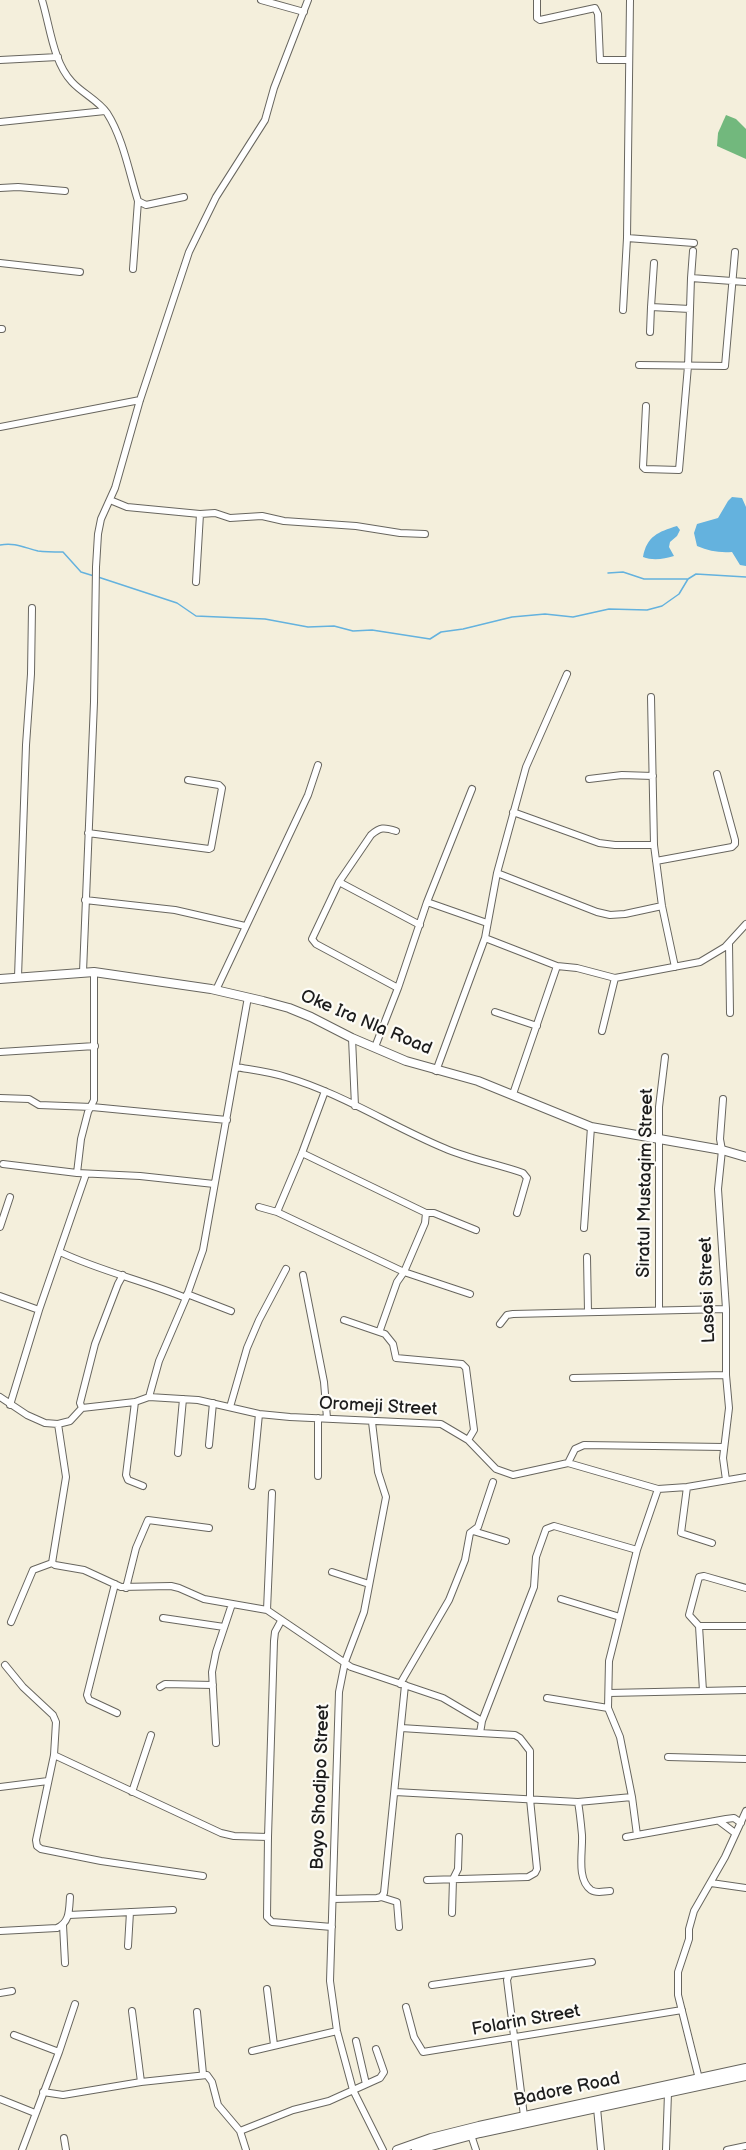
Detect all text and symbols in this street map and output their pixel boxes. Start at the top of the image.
street label: Oke Ira Nla Road [297,986,435,1060]
street label: Siratul Mustaqim Street [634,1088,658,1278]
street label: Lasasi Street [695,1236,721,1344]
street label: Oromeji Street [318,1393,438,1421]
street label: Bayo Shodipo Street [307,1704,335,1870]
street label: Folarin Street [470,2001,582,2041]
street label: Badore Road [512,2068,622,2112]

